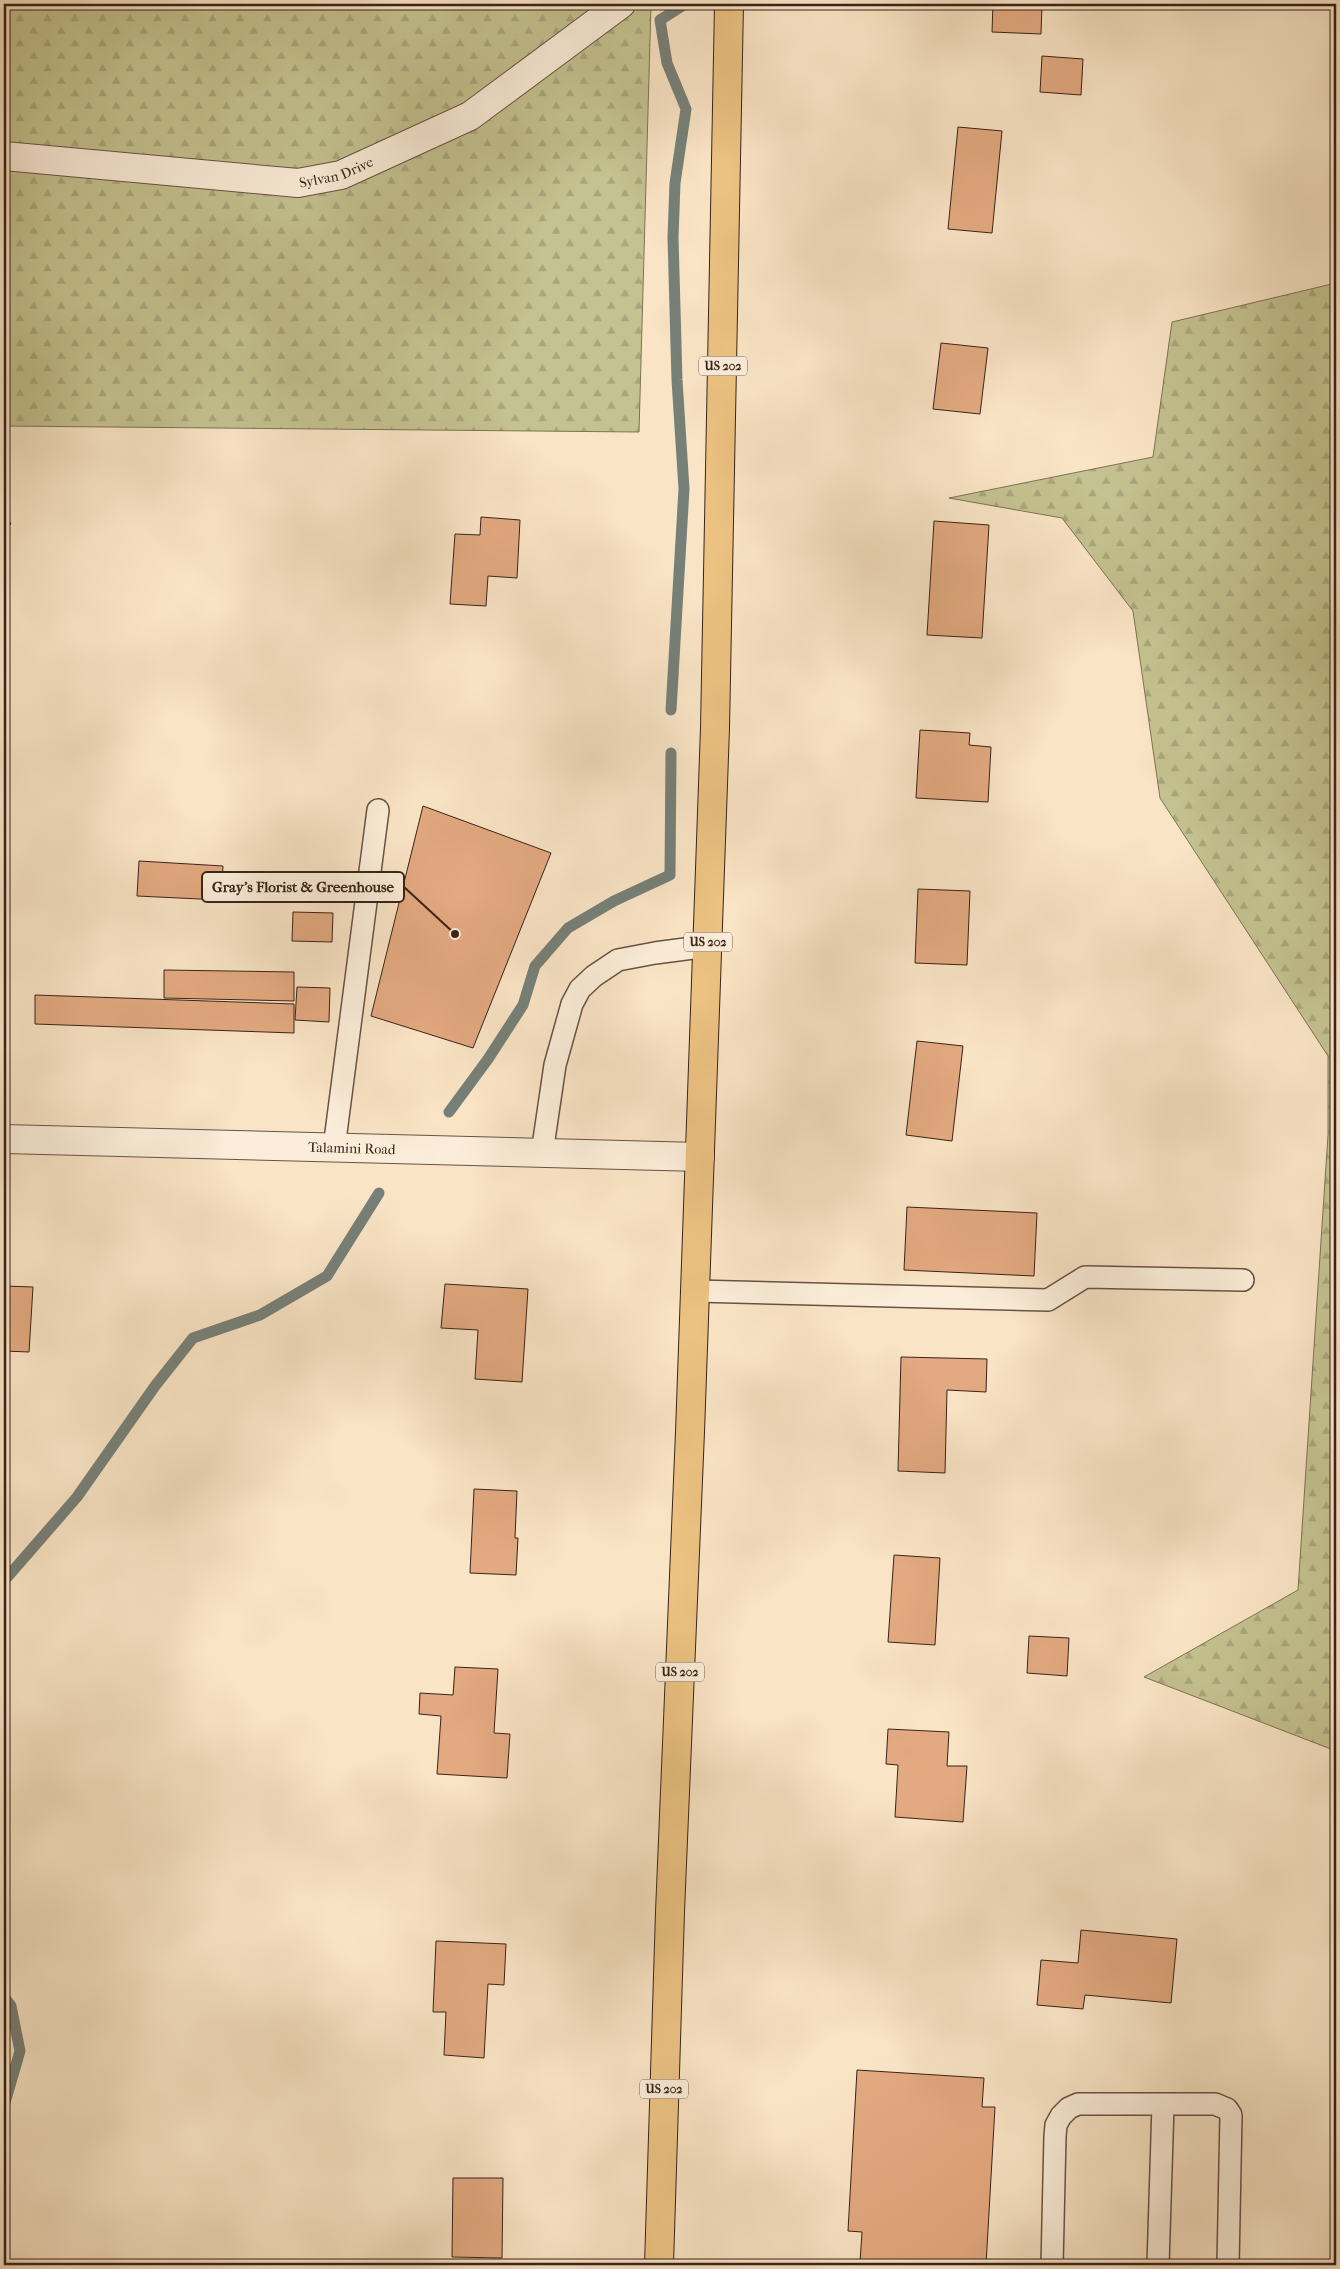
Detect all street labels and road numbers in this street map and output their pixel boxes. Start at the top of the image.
street label: Sylvan Drive [298,153,376,192]
road number: US 202 [699,356,747,376]
road number: US 202 [684,932,732,952]
street label: Talamini Road [308,1139,396,1158]
road number: US 202 [656,1662,704,1681]
road number: US 202 [640,2080,688,2098]

